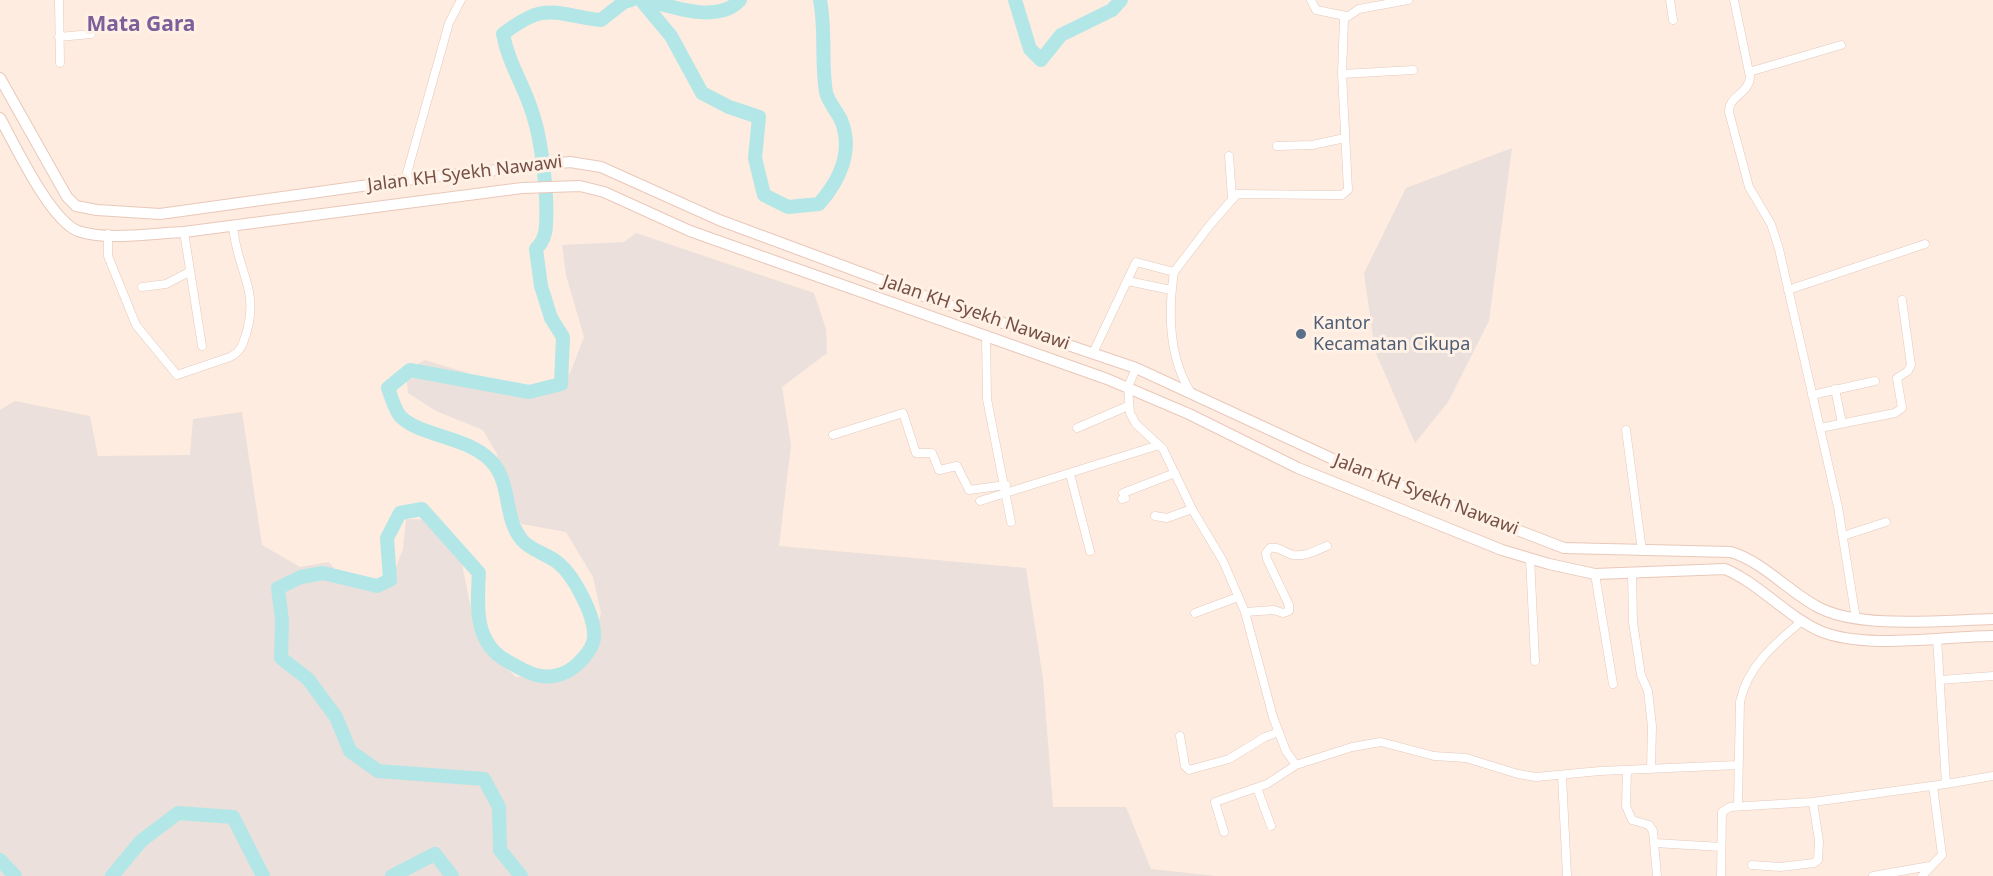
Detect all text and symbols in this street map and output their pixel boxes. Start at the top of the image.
district label: Mata Gara [87,12,195,38]
street label: Jalan KH Syekh Nawawi [366,151,564,197]
street label: Jalan KH Syekh Nawawi [880,271,1072,355]
place label: Kantor Kecamatan Cikupa [1313,313,1470,356]
marker: Kantor Kecamatan Cikupa [1294,327,1308,341]
street label: Jalan KH Syekh Nawawi [1331,450,1521,540]

